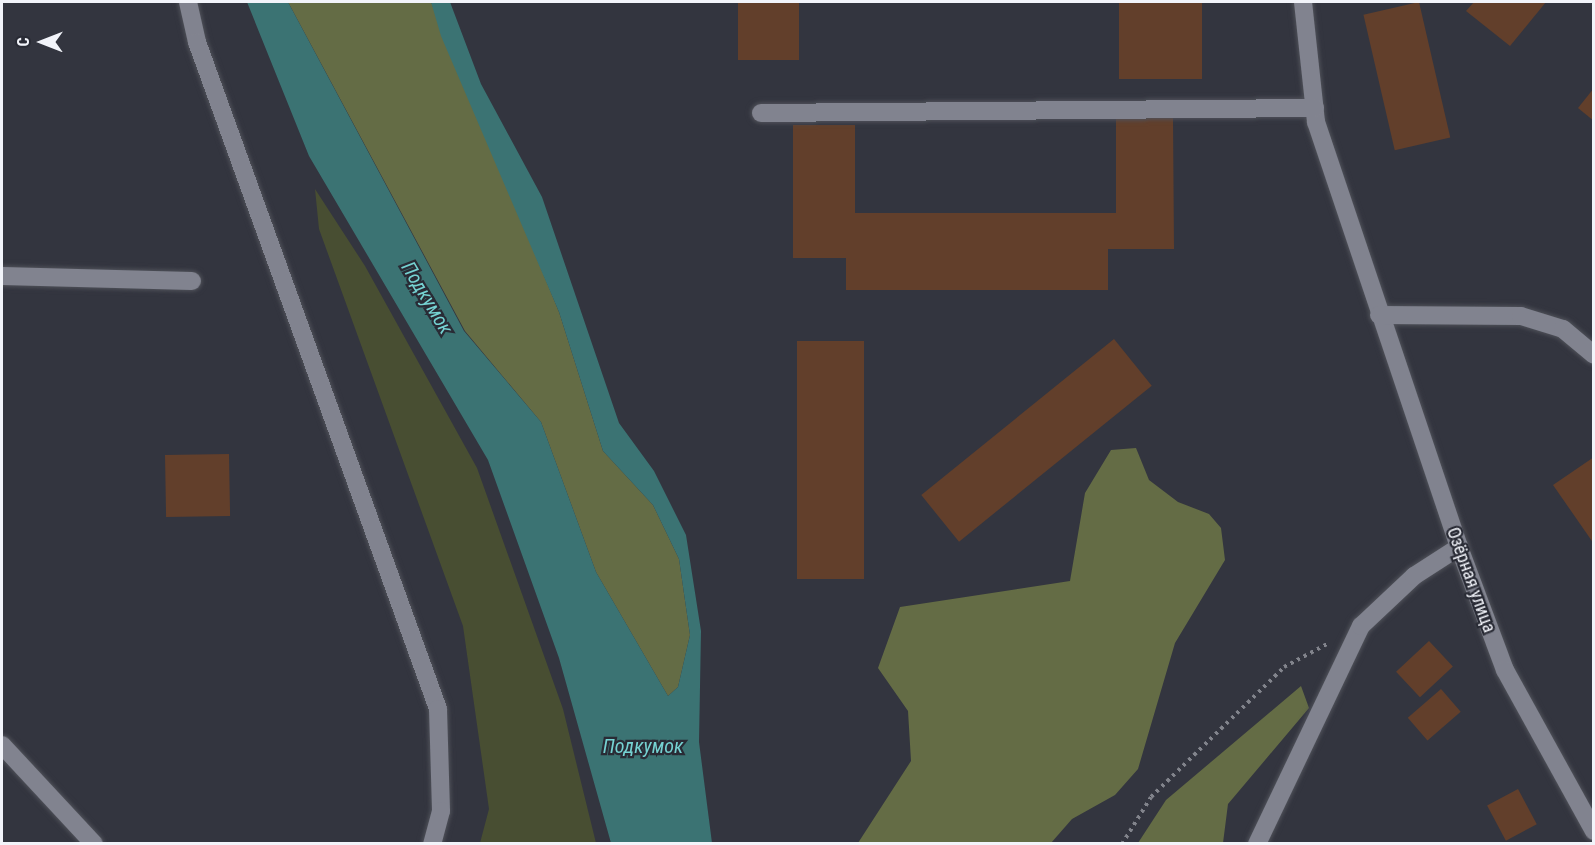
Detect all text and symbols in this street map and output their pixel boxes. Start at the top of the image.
north arrow [12,12,72,72]
text: С [14,37,33,47]
water label: Подкумок [396,257,458,339]
street label: Озёрная улица [1442,524,1500,636]
water label: Подкумок [603,734,683,758]

